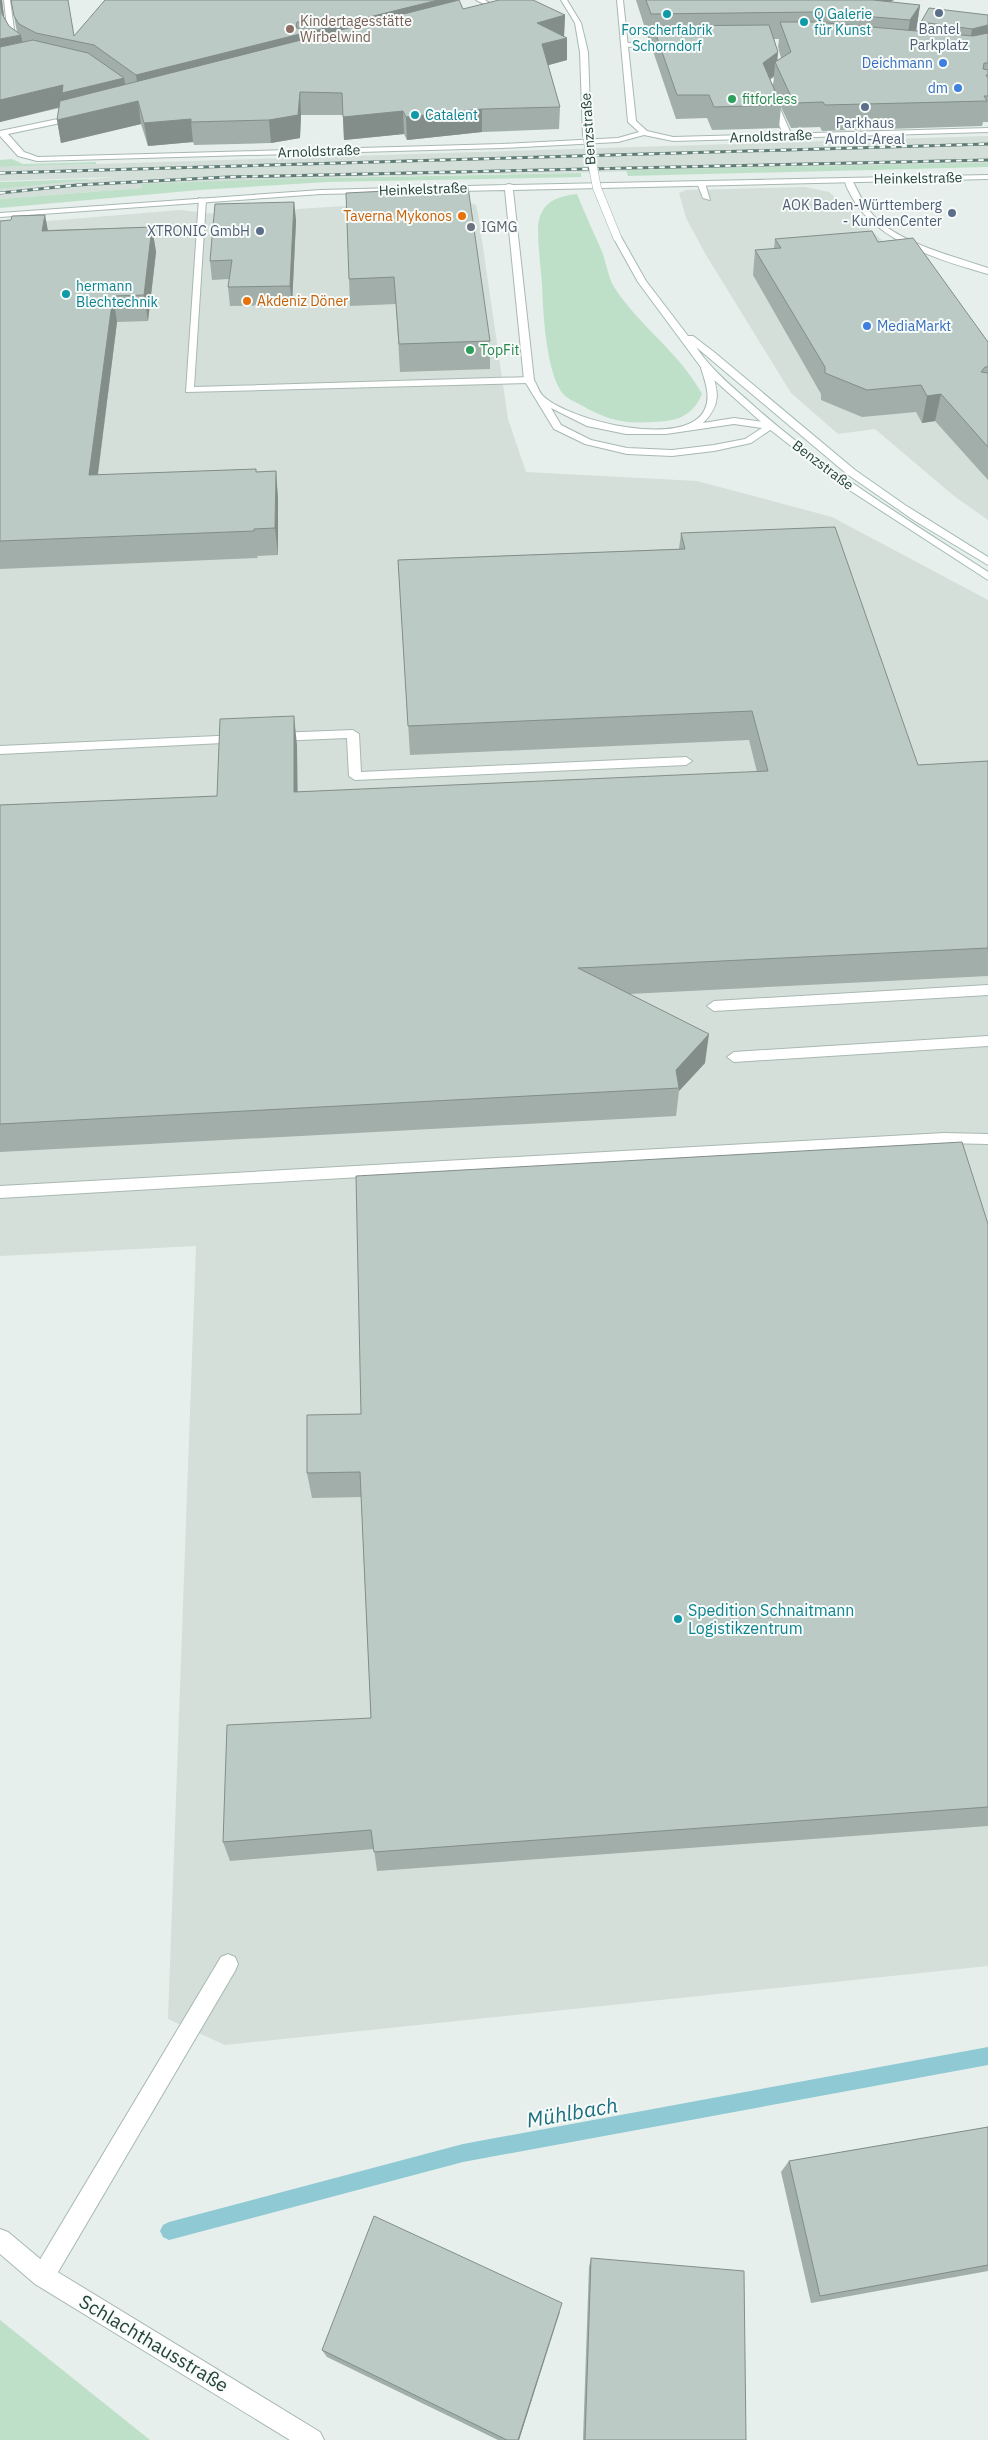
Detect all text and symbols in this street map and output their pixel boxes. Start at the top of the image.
place label: Q Galerie für Kunst [814,5,873,39]
marker: Bantel Parkplatz [933,7,945,19]
marker: Forscherfabrik Schorndorf [661,8,673,20]
place label: Kindertagesstätte Wirbelwind [300,12,412,46]
marker: Q Galerie für Kunst [798,16,810,28]
place label: Bantel Parkplatz [909,20,969,54]
place label: Forscherfabrik Schorndorf [621,21,713,55]
marker: Kindertagesstätte Wirbelwind [284,23,296,35]
place label: Deichmann [862,54,933,72]
marker: Deichmann [937,57,949,69]
place label: dm [928,79,948,97]
marker: dm [952,82,964,94]
place label: fitforless [742,90,797,108]
street label: Benzstraße [576,92,599,166]
marker: fitforless [726,93,738,105]
marker: Parkhaus Arnold-Areal [859,101,871,113]
place label: Catalent [425,106,478,124]
marker: Catalent [409,109,421,121]
place label: Parkhaus Arnold-Areal [825,114,905,148]
street label: Arnoldstraße [729,126,813,146]
street label: Arnoldstraße [277,141,361,161]
street label: Heinkelstraße [874,168,963,188]
street label: Heinkelstraße [378,178,468,200]
place label: AOK Baden-Württemberg - KundenCenter [782,196,943,230]
place label: Taverna Mykonos [343,207,452,225]
marker: AOK Baden-Württemberg - KundenCenter [946,207,958,219]
marker: Taverna Mykonos [456,210,468,222]
place label: IGMG [481,218,517,236]
marker: IGMG [465,221,477,233]
place label: XTRONIC GmbH [147,222,250,240]
marker: XTRONIC GmbH [254,225,266,237]
place label: hermann Blechtechnik [76,277,159,311]
marker: hermann Blechtechnik [60,288,72,300]
place label: Akdeniz Döner [257,292,348,310]
marker: Akdeniz Döner [241,295,253,307]
place label: MediaMarkt [877,317,951,335]
marker: MediaMarkt [861,320,873,332]
place label: TopFit [480,341,519,359]
marker: TopFit [464,344,476,356]
street label: Benzstraße [789,436,857,494]
place label: Spedition Schnaitmann Logistikzentrum [688,1600,854,1638]
marker: Spedition Schnaitmann Logistikzentrum [672,1613,684,1625]
water label: Mühlbach [524,2090,620,2134]
street label: Schlachthausstraße [75,2289,233,2397]

